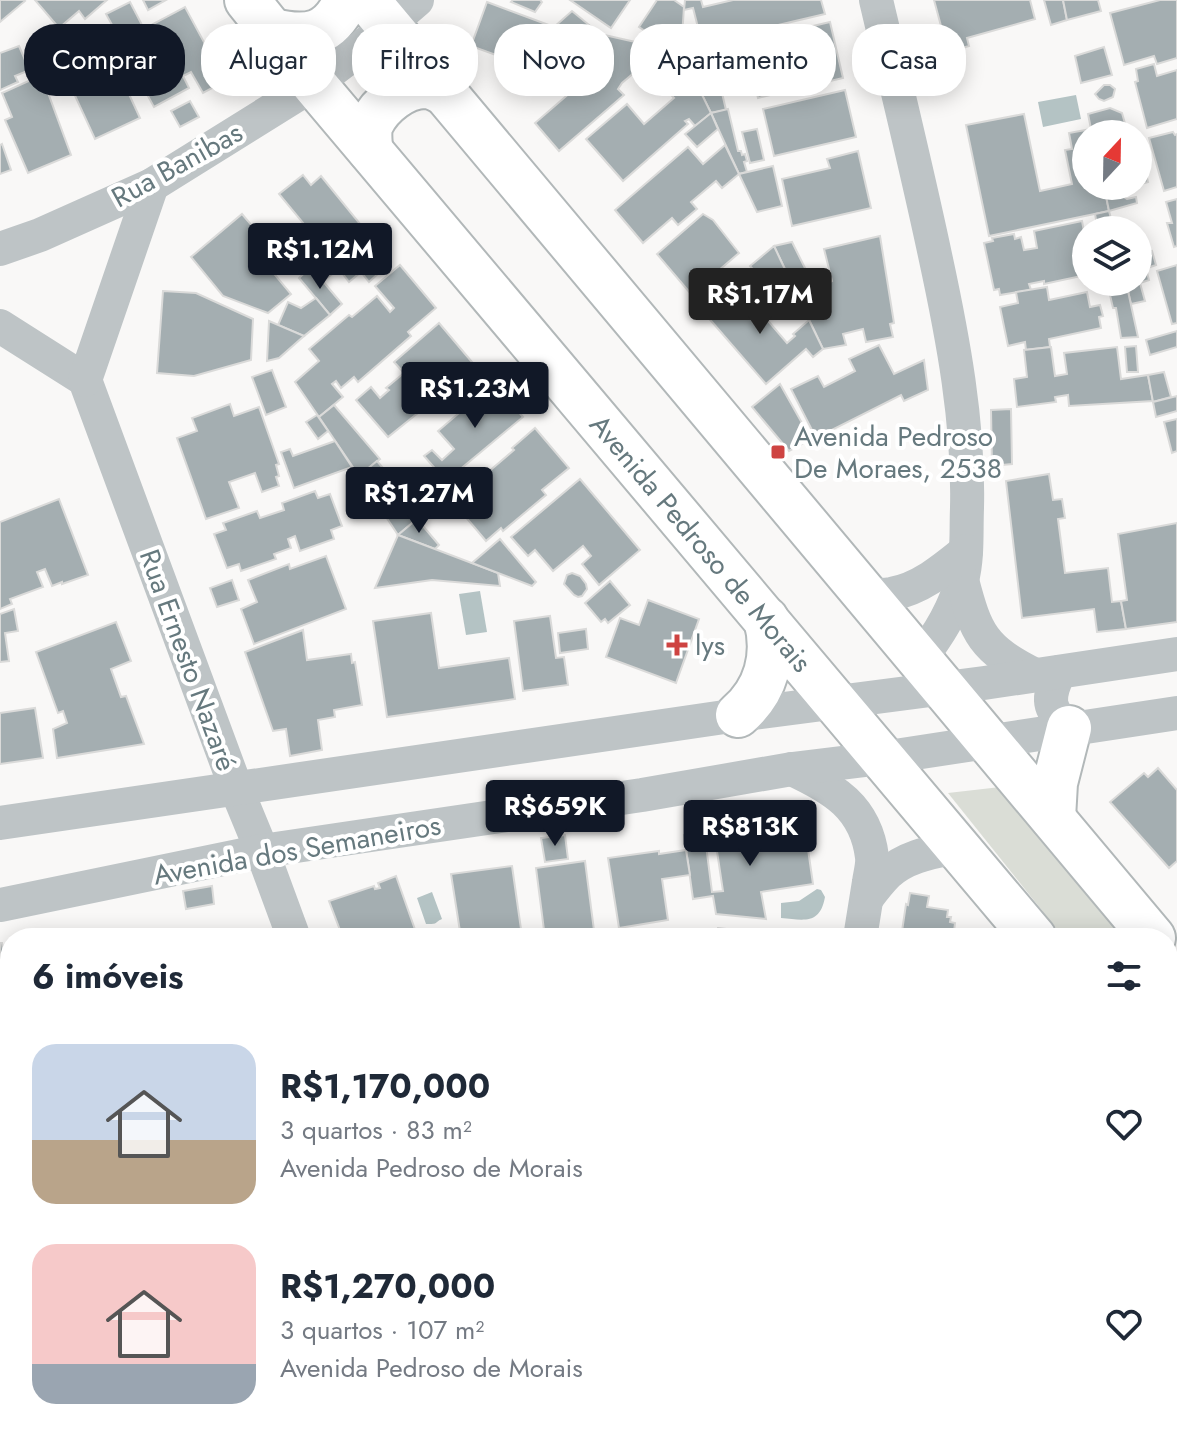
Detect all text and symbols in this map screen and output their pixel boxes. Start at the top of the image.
chip: Comprar [24,24,185,96]
chip: Alugar [201,24,336,96]
chip: Filtros [352,24,478,96]
chip: Novo [494,24,614,96]
chip: Apartamento [630,24,836,96]
chip: Casa [852,24,966,96]
street label: Rua Banibas [104,112,250,218]
north arrow [1072,120,1152,200]
map controls [1072,120,1152,296]
button: layers [1072,216,1152,296]
pin: R$1.12M [246,223,394,291]
text: R$1.12M [266,230,374,268]
pin: R$1.17M [686,268,834,336]
text: R$1.17M [707,275,813,313]
pin: R$1.23M [401,362,549,430]
text: R$1.23M [420,369,530,407]
street label: Avenida Pedroso de Morais [580,405,822,681]
place label: Avenida Pedroso De Moraes, 2538 [794,416,1002,489]
marker: Avenida Pedroso De Moraes, 2538 [769,443,787,461]
pin: R$1.27M [345,467,493,535]
text: R$1.27M [364,474,474,512]
street label: Rua Ernesto Nazaré [129,543,247,777]
place label: lys [695,625,725,666]
marker: lys [666,634,688,656]
pin: R$659K [490,780,620,848]
text: R$659K [504,787,606,825]
pin: R$813K [685,800,815,868]
street label: Avenida dos Semaneiros [150,805,444,895]
text: R$813K [702,807,798,845]
text: 6 imóveis [32,952,184,1001]
icon: filters [1102,954,1146,998]
text: R$1,170,000 [280,1062,490,1111]
icon: home [96,1076,192,1172]
icon: heart [1102,1102,1146,1146]
text: 3 quartos · 83 m² [280,1111,472,1149]
text: Avenida Pedroso de Morais [280,1149,583,1187]
text: R$1,270,000 [280,1262,495,1311]
icon: home [96,1276,192,1372]
icon: heart [1102,1302,1146,1346]
text: 3 quartos · 107 m² [280,1311,484,1349]
text: Avenida Pedroso de Morais [280,1349,583,1387]

